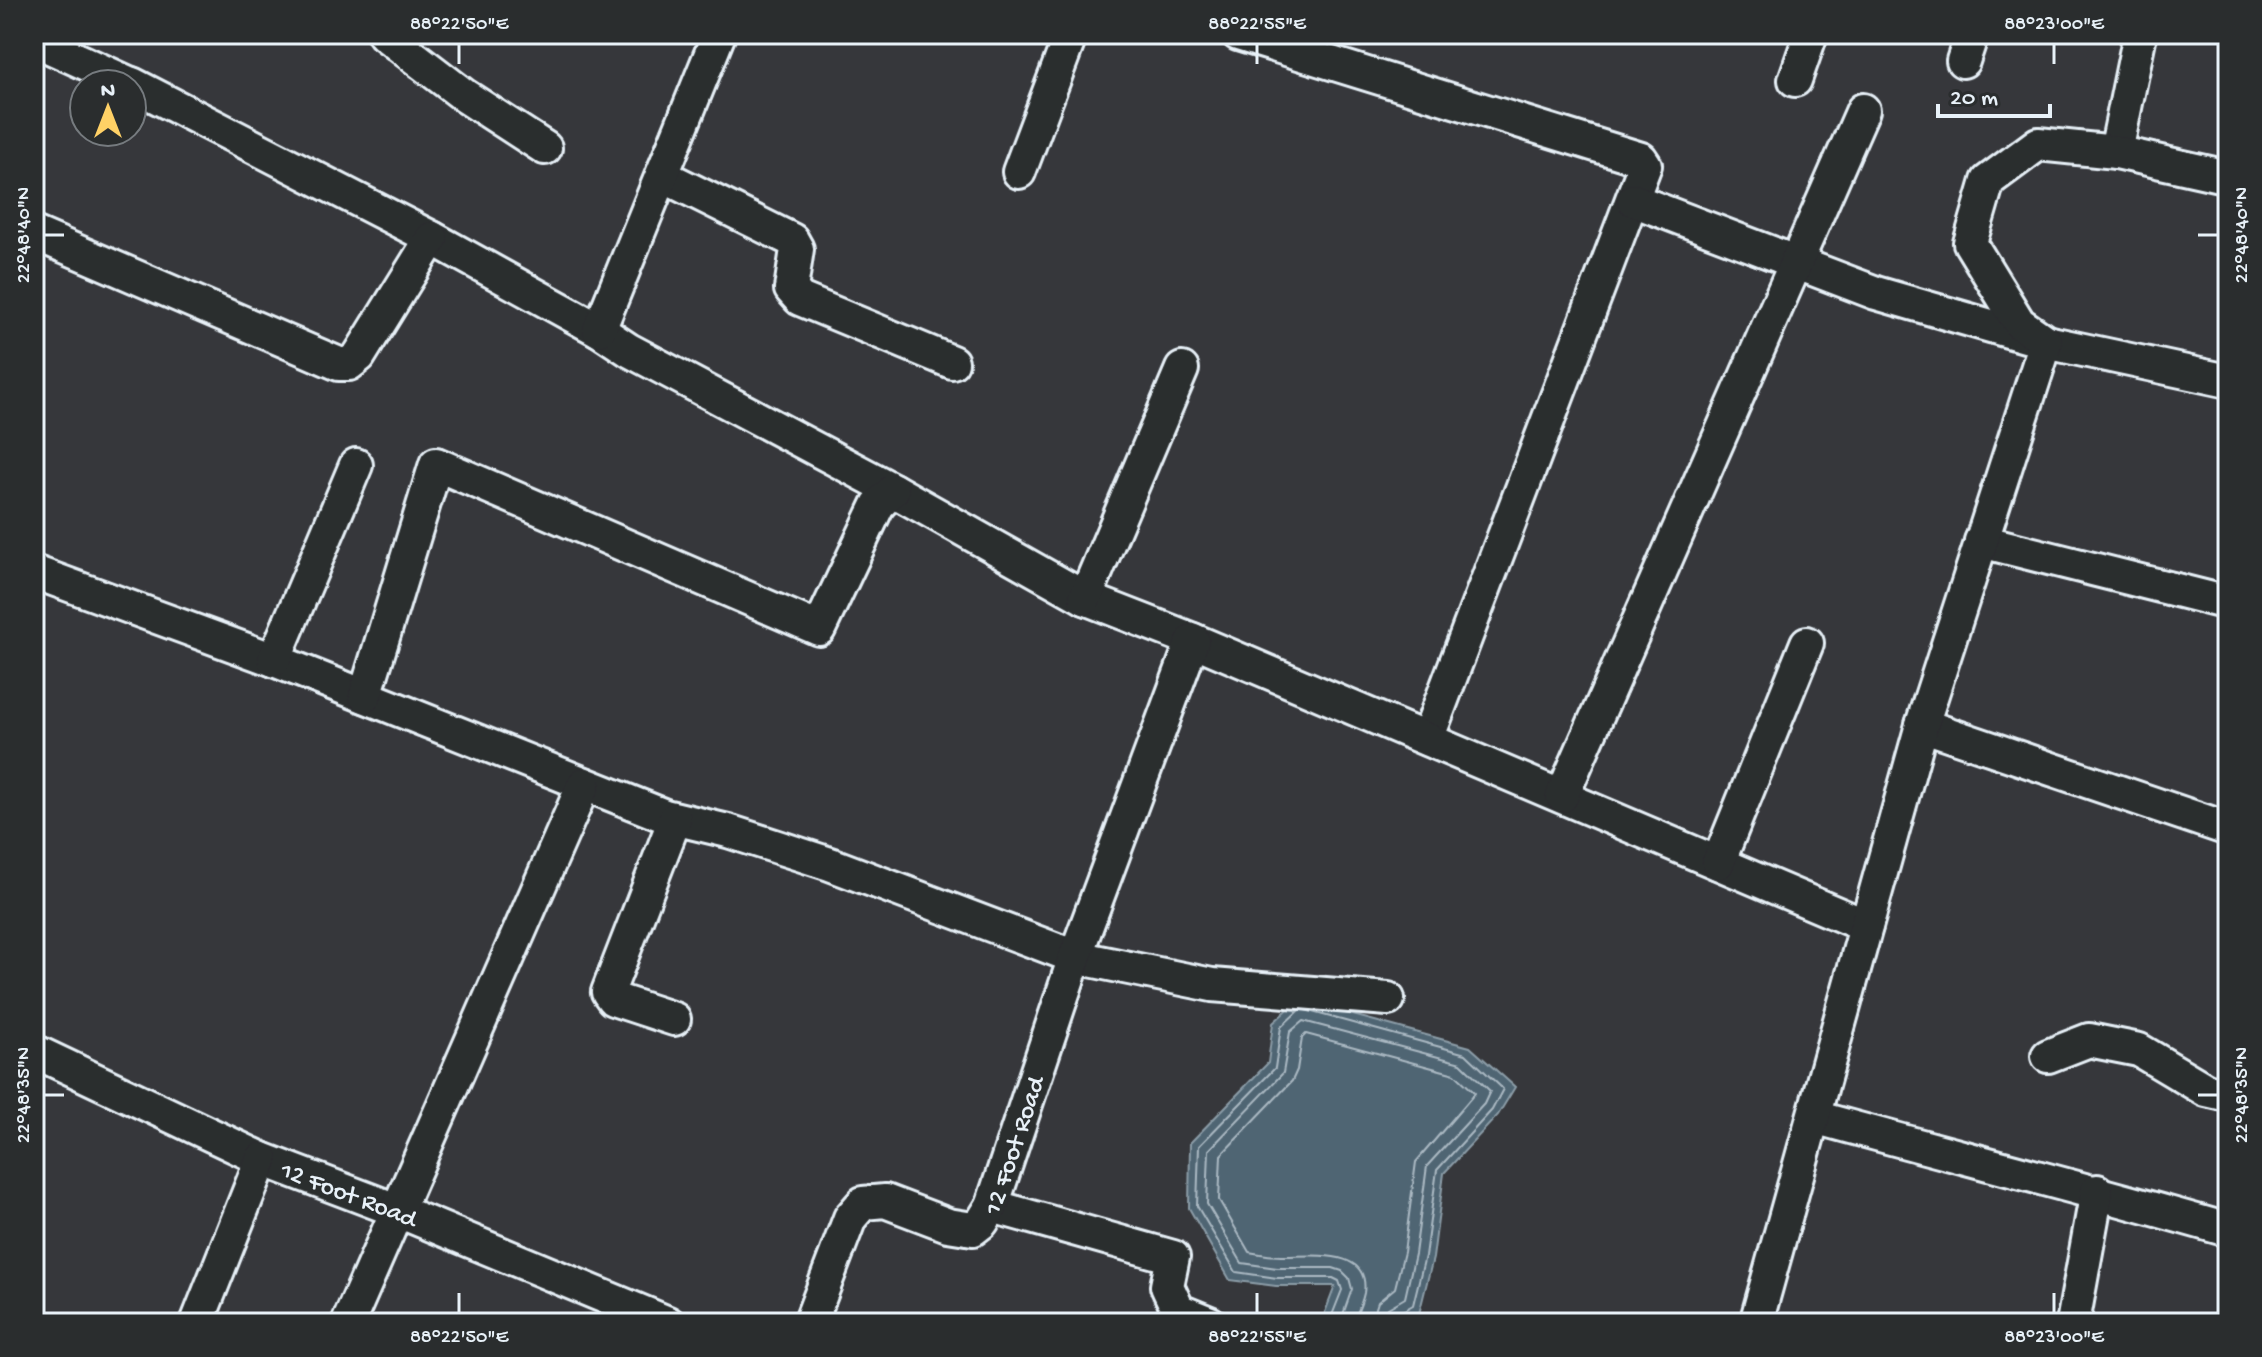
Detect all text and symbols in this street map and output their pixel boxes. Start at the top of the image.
text: 88°22'50"E [410,14,510,37]
text: 88°22'55"E [1208,14,1307,37]
text: 88°23'00"E [2004,14,2105,37]
north arrow [68,68,148,148]
scale bar [1938,68,2050,118]
text: N [101,79,115,105]
text: 20 m [1950,85,1998,114]
text: 22°48'40"N [14,187,37,283]
text: 22°48'40"N [2232,187,2255,283]
text: 22°48'35"N [14,1047,37,1143]
text: 22°48'35"N [2232,1047,2255,1143]
street label: 12 Foot Road [978,1071,1055,1223]
street label: 12 Foot Road [275,1156,422,1238]
text: 88°22'50"E [410,1327,510,1350]
text: 88°22'55"E [1208,1327,1307,1350]
text: 88°23'00"E [2004,1327,2105,1350]

